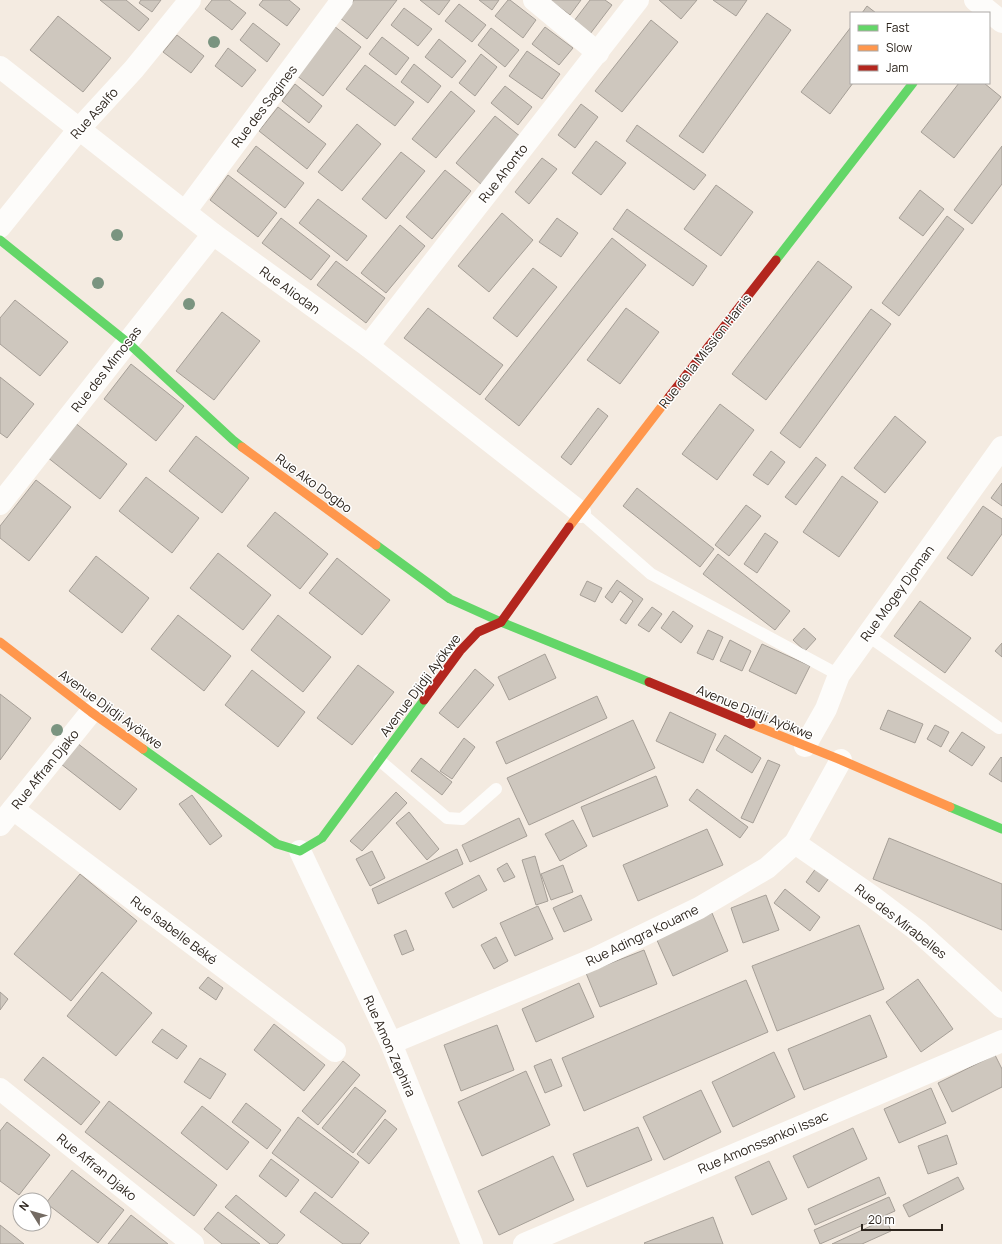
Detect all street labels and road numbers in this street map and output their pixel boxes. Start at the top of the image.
street label: Rue des Sagines [227,61,301,151]
street label: Rue Asalfo [66,83,122,143]
street label: Rue Ahonto [474,140,532,206]
street label: Rue Aliodan [256,262,324,318]
street label: Rue de la Mission Harris [655,290,756,412]
street label: Rue des Mimosas [67,322,145,416]
street label: Rue Ako Dogbo [272,449,356,517]
street label: Rue Mogey Djoman [856,541,938,645]
street label: Avenue Djidji Ayökwe [375,630,465,740]
street label: Avenue Djidji Ayökwe [55,665,167,753]
street label: Avenue Djidji Ayökwe [694,680,816,744]
street label: Rue Affran Djako [7,725,83,813]
street label: Rue des Mirabelles [851,879,951,963]
street label: Rue Isabelle Béké [127,891,221,969]
street label: Rue Adingra Kouame [583,900,702,970]
street label: Rue Amon Zephira [360,993,420,1099]
street label: Rue Amonssankoi Issac [695,1106,831,1178]
street label: Rue Affran Djako [53,1129,141,1205]

